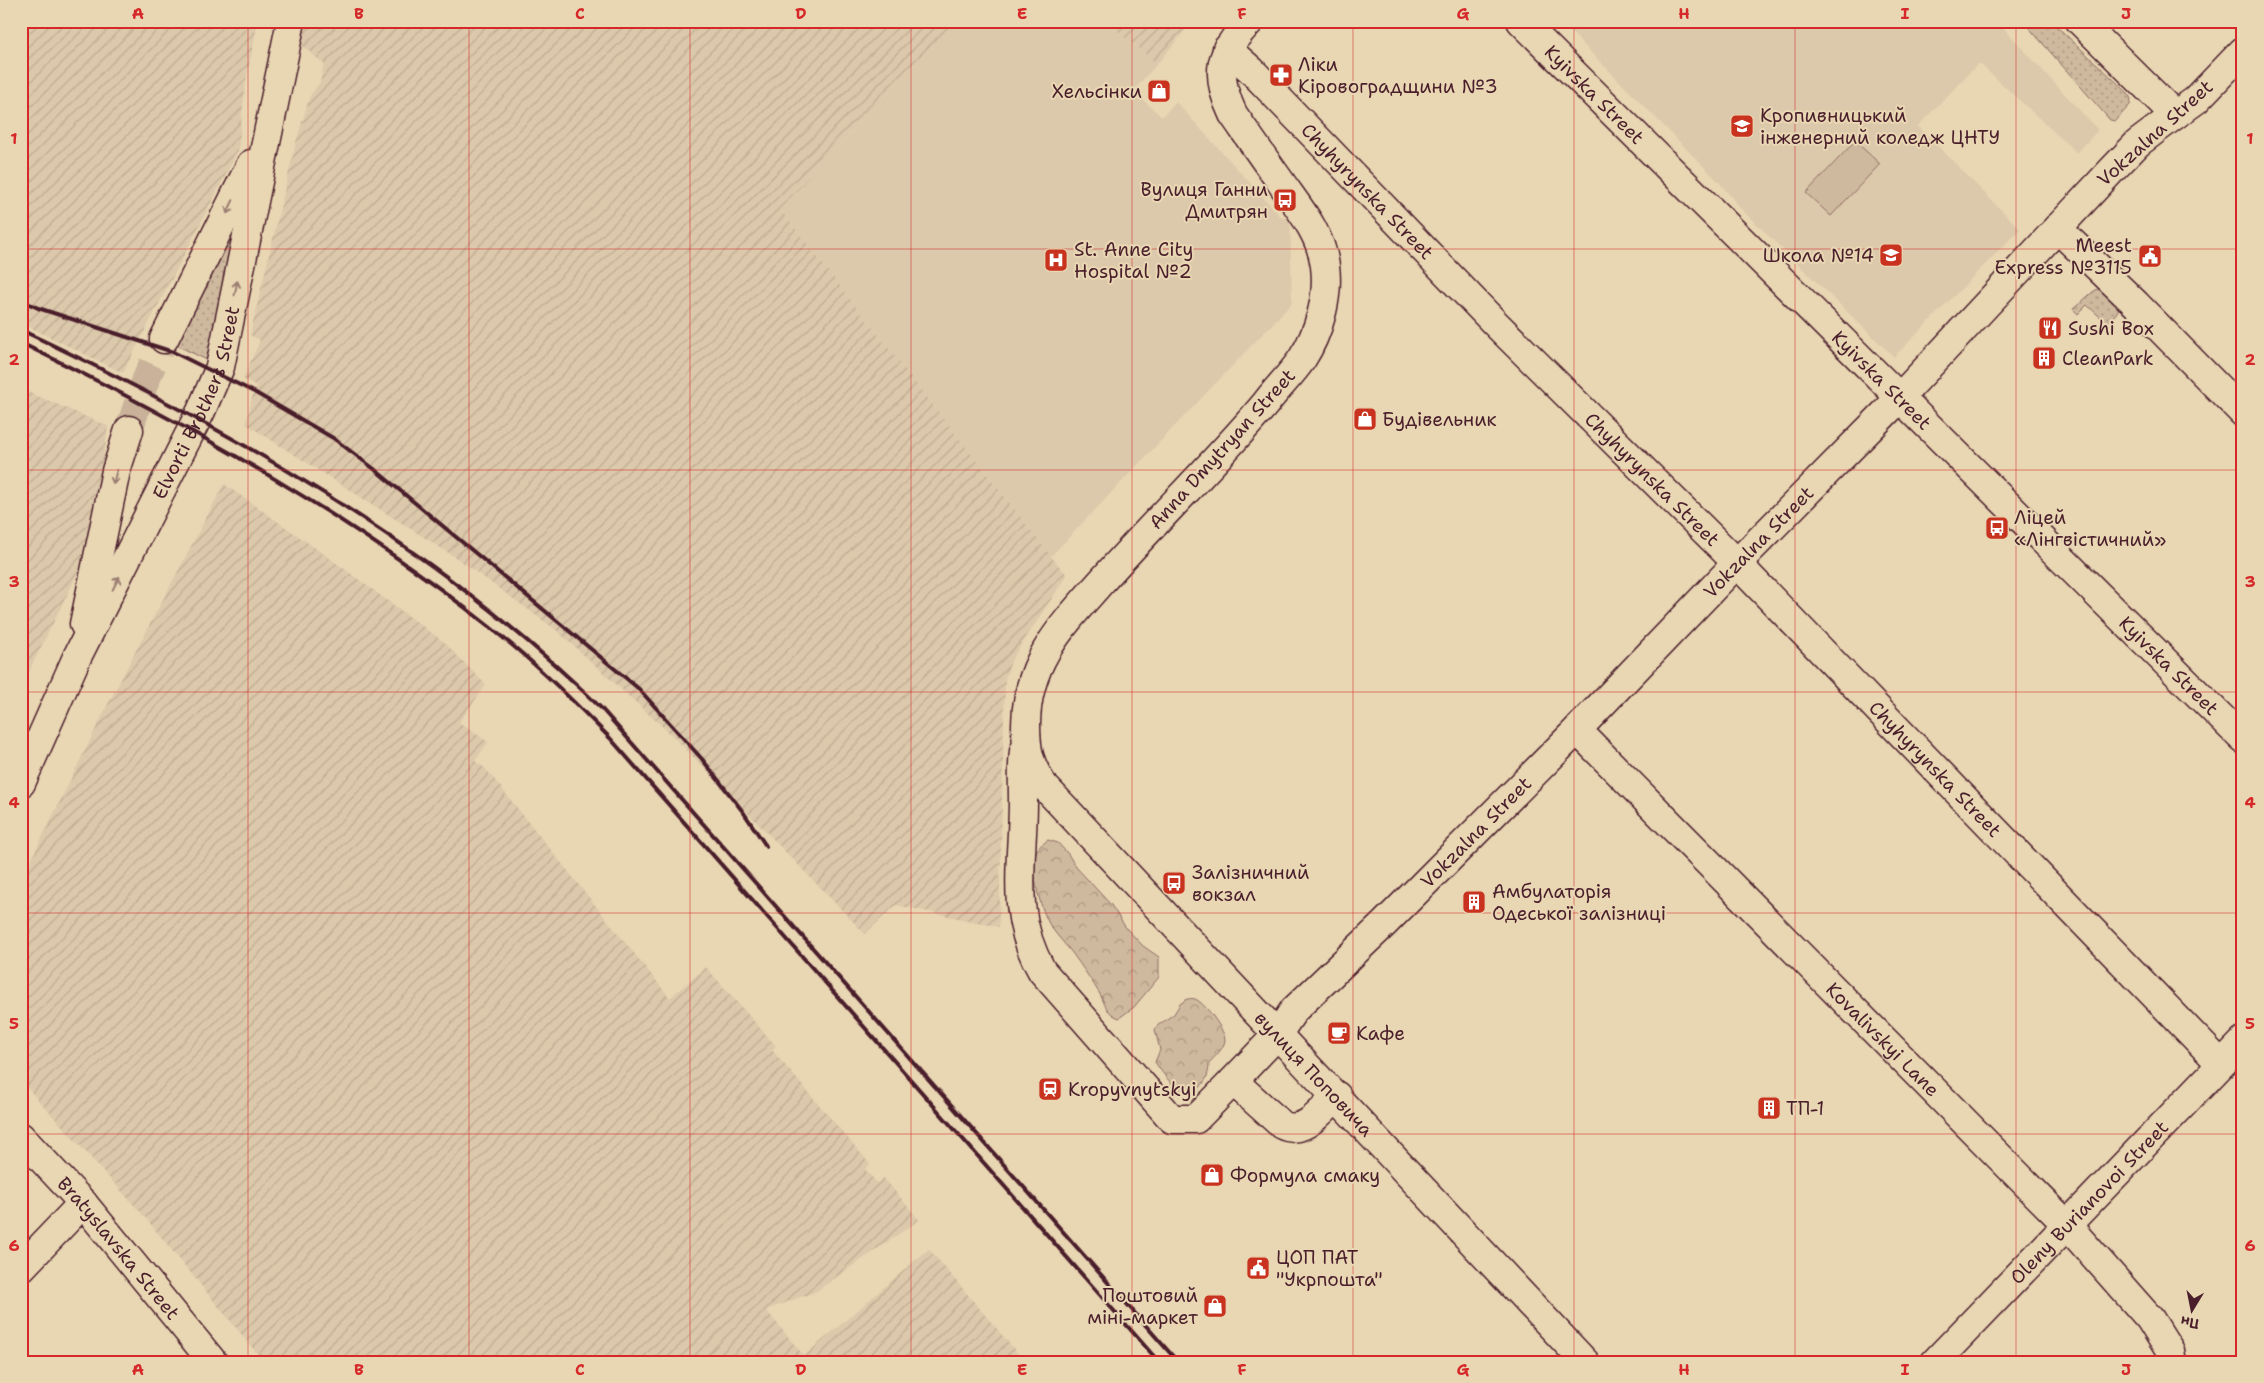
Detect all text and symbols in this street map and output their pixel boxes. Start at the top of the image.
text: A [132,3,144,24]
text: B [354,3,364,24]
text: C [575,3,585,24]
text: D [795,3,807,24]
text: E [1017,3,1027,24]
text: F [1237,3,1247,24]
text: G [1457,3,1470,24]
text: H [1678,3,1690,24]
text: I [1901,3,1910,24]
text: J [2121,3,2131,24]
street label: Kyivska Street [1539,39,1650,149]
place label: Ліки Кіровоградщини №3 [1298,52,1498,99]
pharmacy icon: Ліки Кіровоградщини №3 [1268,62,1294,88]
street label: Vokzalna Street [2092,74,2218,192]
shop icon: Хельсінки [1146,78,1172,104]
place label: Хельсінки [1052,79,1142,104]
place label: Кропивницький інженерний коледж ЦНТУ [1760,103,2000,150]
school or university icon: Кропивницький інженерний коледж ЦНТУ [1729,113,1755,139]
street label: Chyhyrynska Street [1296,117,1439,265]
text: 1 [10,128,18,149]
text: 1 [2246,128,2254,149]
place label: Вулиця Ганни Дмитрян [1141,177,1268,224]
bus stop icon: Вулиця Ганни Дмитрян [1272,187,1298,213]
one-way arrow [225,199,235,214]
place label: Meest Express №3115 [1995,233,2132,280]
place label: St. Anne City Hospital №2 [1074,237,1193,284]
school or university icon: Школа №14 [1878,242,1904,268]
place label: Школа №14 [1763,243,1874,268]
public building icon: Meest Express №3115 [2137,243,2163,269]
hospital icon: St. Anne City Hospital №2 [1043,247,1069,273]
one-way arrow [232,281,242,297]
street label: Elvorti Brothers Street [146,304,245,503]
restaurant icon: Sushi Box [2037,315,2063,341]
place label: Sushi Box [2068,316,2154,341]
street label: Kyivska Street [1827,325,1937,435]
building icon: CleanPark [2031,345,2057,371]
place label: CleanPark [2062,346,2154,371]
text: 2 [8,349,20,370]
text: 2 [2244,349,2256,370]
street label: Anna Dmytryan Street [1143,363,1301,535]
shop icon: Будівельник [1352,406,1378,432]
place label: Будівельник [1382,407,1497,432]
street label: Chyhyrynska Street [1580,407,1725,551]
one-way arrow [110,469,119,485]
street label: Vokzalna Street [1698,480,1819,603]
place label: Ліцей «Лінгвістичний» [2014,505,2166,552]
bus stop icon: Ліцей «Лінгвістичний» [1984,515,2010,541]
text: 3 [8,571,20,592]
text: 3 [2244,571,2256,592]
one-way arrow [112,576,121,591]
street label: Kyivska Street [2114,610,2224,721]
street label: Chyhyrynska Street [1864,695,2007,842]
street label: Vokzalna Street [1415,771,1537,893]
text: 4 [8,792,20,813]
text: 4 [2244,792,2256,813]
place label: Залізничний вокзал [1192,860,1309,907]
bus stop icon: Залізничний вокзал [1161,870,1187,896]
place label: Амбулаторія Одеської залізниці [1492,879,1666,926]
building icon: Амбулаторія Одеської залізниці [1461,889,1487,915]
street label: Kovalivskyi Lane [1821,976,1945,1102]
street label: вулиця Поповича [1249,1006,1379,1142]
text: 5 [9,1013,19,1034]
text: 5 [2245,1013,2255,1034]
cafe icon: Кафе [1326,1020,1352,1046]
place label: Кафе [1356,1021,1405,1046]
station icon: Kropyvnytskyi [1037,1076,1063,1102]
place label: Kropyvnytskyi [1068,1077,1197,1102]
building icon: ТП-1 [1756,1095,1782,1121]
place label: ТП-1 [1786,1096,1825,1121]
street label: Oleny Burianovoi Street [2004,1115,2174,1289]
shop icon: Формула смаку [1199,1162,1225,1188]
place label: Формула смаку [1230,1163,1380,1188]
street label: Bratyslavska Street [52,1171,186,1325]
text: 6 [8,1235,20,1256]
text: 6 [2244,1235,2256,1256]
place label: ЦОП ПАТ "Укрпошта" [1276,1245,1383,1292]
public building icon: ЦОП ПАТ "Укрпошта" [1245,1255,1271,1281]
place label: Поштовий міні-маркет [1087,1283,1198,1330]
north arrow [2166,1286,2216,1336]
shop icon: Поштовий міні-маркет [1202,1293,1228,1319]
text: Пн [2179,1312,2200,1333]
text: A [132,1359,144,1380]
text: B [354,1359,364,1380]
text: C [575,1359,585,1380]
text: D [795,1359,807,1380]
text: E [1017,1359,1027,1380]
text: F [1237,1359,1247,1380]
text: G [1457,1359,1470,1380]
text: H [1678,1359,1690,1380]
text: I [1901,1359,1910,1380]
text: J [2121,1359,2131,1380]

